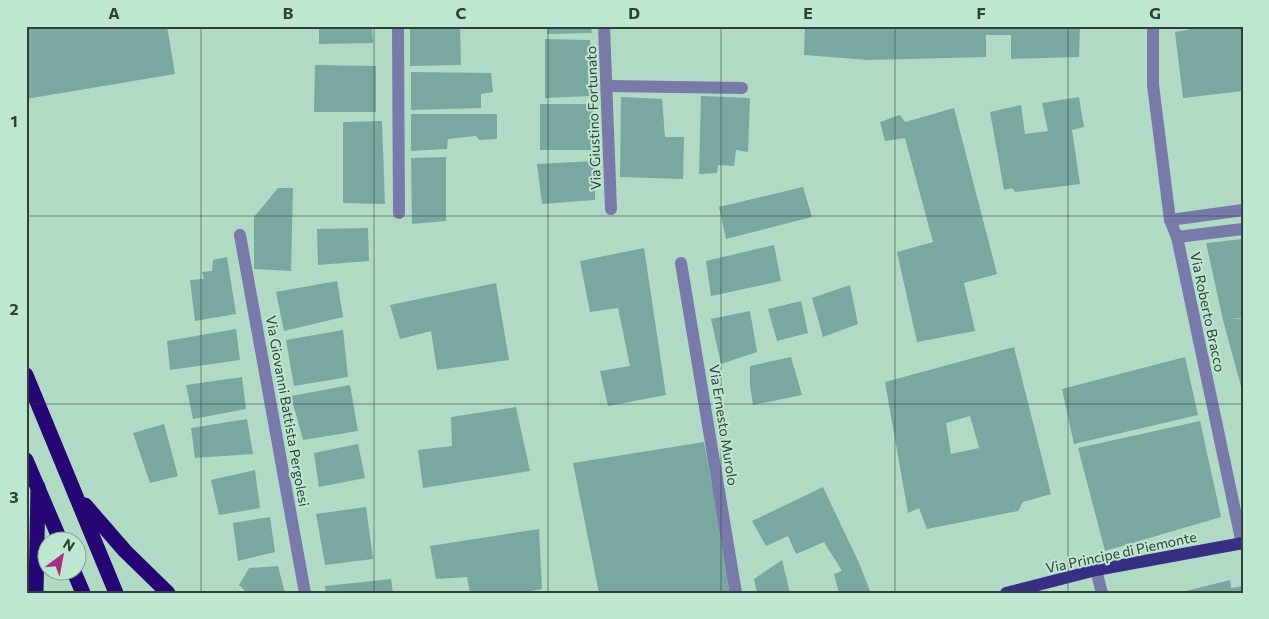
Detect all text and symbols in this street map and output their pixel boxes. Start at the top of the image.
text: A [108,3,120,22]
text: B [283,3,294,22]
text: C [456,3,467,22]
text: D [628,3,640,22]
text: E [803,3,813,22]
text: F [976,3,986,22]
text: G [1149,3,1161,22]
street label: Via Giustino Fortunato [582,46,604,190]
text: 1 [10,111,18,130]
street label: Via Roberto Bracco [1187,250,1229,374]
text: 2 [9,299,19,318]
street label: Via Giovanni Battista Pergolesi [263,314,313,508]
street label: Via Ernesto Murolo [706,363,742,487]
text: 3 [9,487,19,506]
street label: Via Principe di Piemonte [1044,528,1198,576]
north arrow [38,532,88,582]
text: N [60,535,78,555]

